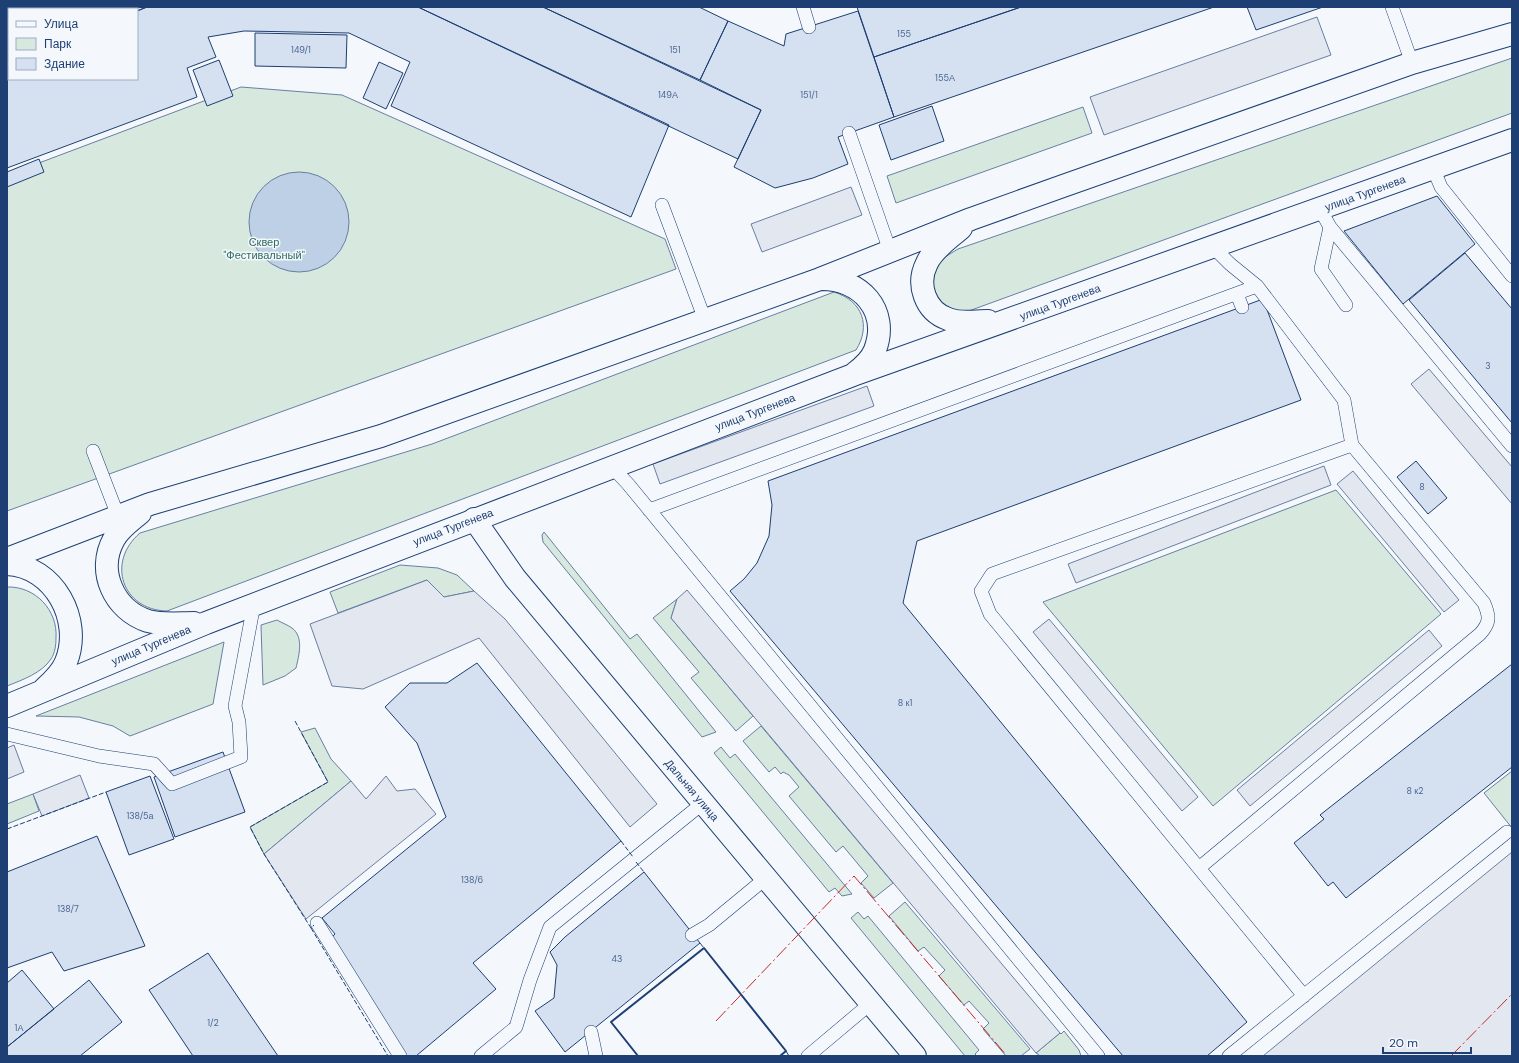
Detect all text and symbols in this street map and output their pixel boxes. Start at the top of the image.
legend [8,8,138,80]
text: Улица [44,16,78,32]
house number: 155 [897,28,911,40]
text: Парк [44,36,72,52]
house number: 149/1 [291,44,311,56]
house number: 151 [669,44,681,56]
text: Здание [44,56,85,72]
house number: 155А [935,72,955,84]
house number: 149А [658,89,678,101]
house number: 151/1 [800,89,818,101]
street label: улица Тургенева [1323,172,1408,214]
park label: Сквер "Фестивальный" [223,235,305,262]
street label: улица Тургенева [1018,281,1103,323]
house number: 3 [1485,360,1491,372]
street label: улица Тургенева [713,390,798,434]
house number: 8 [1419,481,1425,493]
street label: улица Тургенева [411,505,496,549]
street label: улица Тургенева [109,622,194,668]
house number: 8 к1 [898,697,912,709]
street label: Дальняя улица [662,756,723,825]
house number: 8 к2 [1407,785,1424,797]
house number: 138/5а [126,810,154,822]
house number: 138/6 [461,874,483,886]
house number: 138/7 [57,903,79,915]
house number: 43 [612,953,622,965]
house number: 1/2 [207,1017,219,1029]
house number: 1А [15,1022,23,1034]
scale bar [1383,1029,1471,1055]
text: 20 m [1389,1035,1418,1051]

